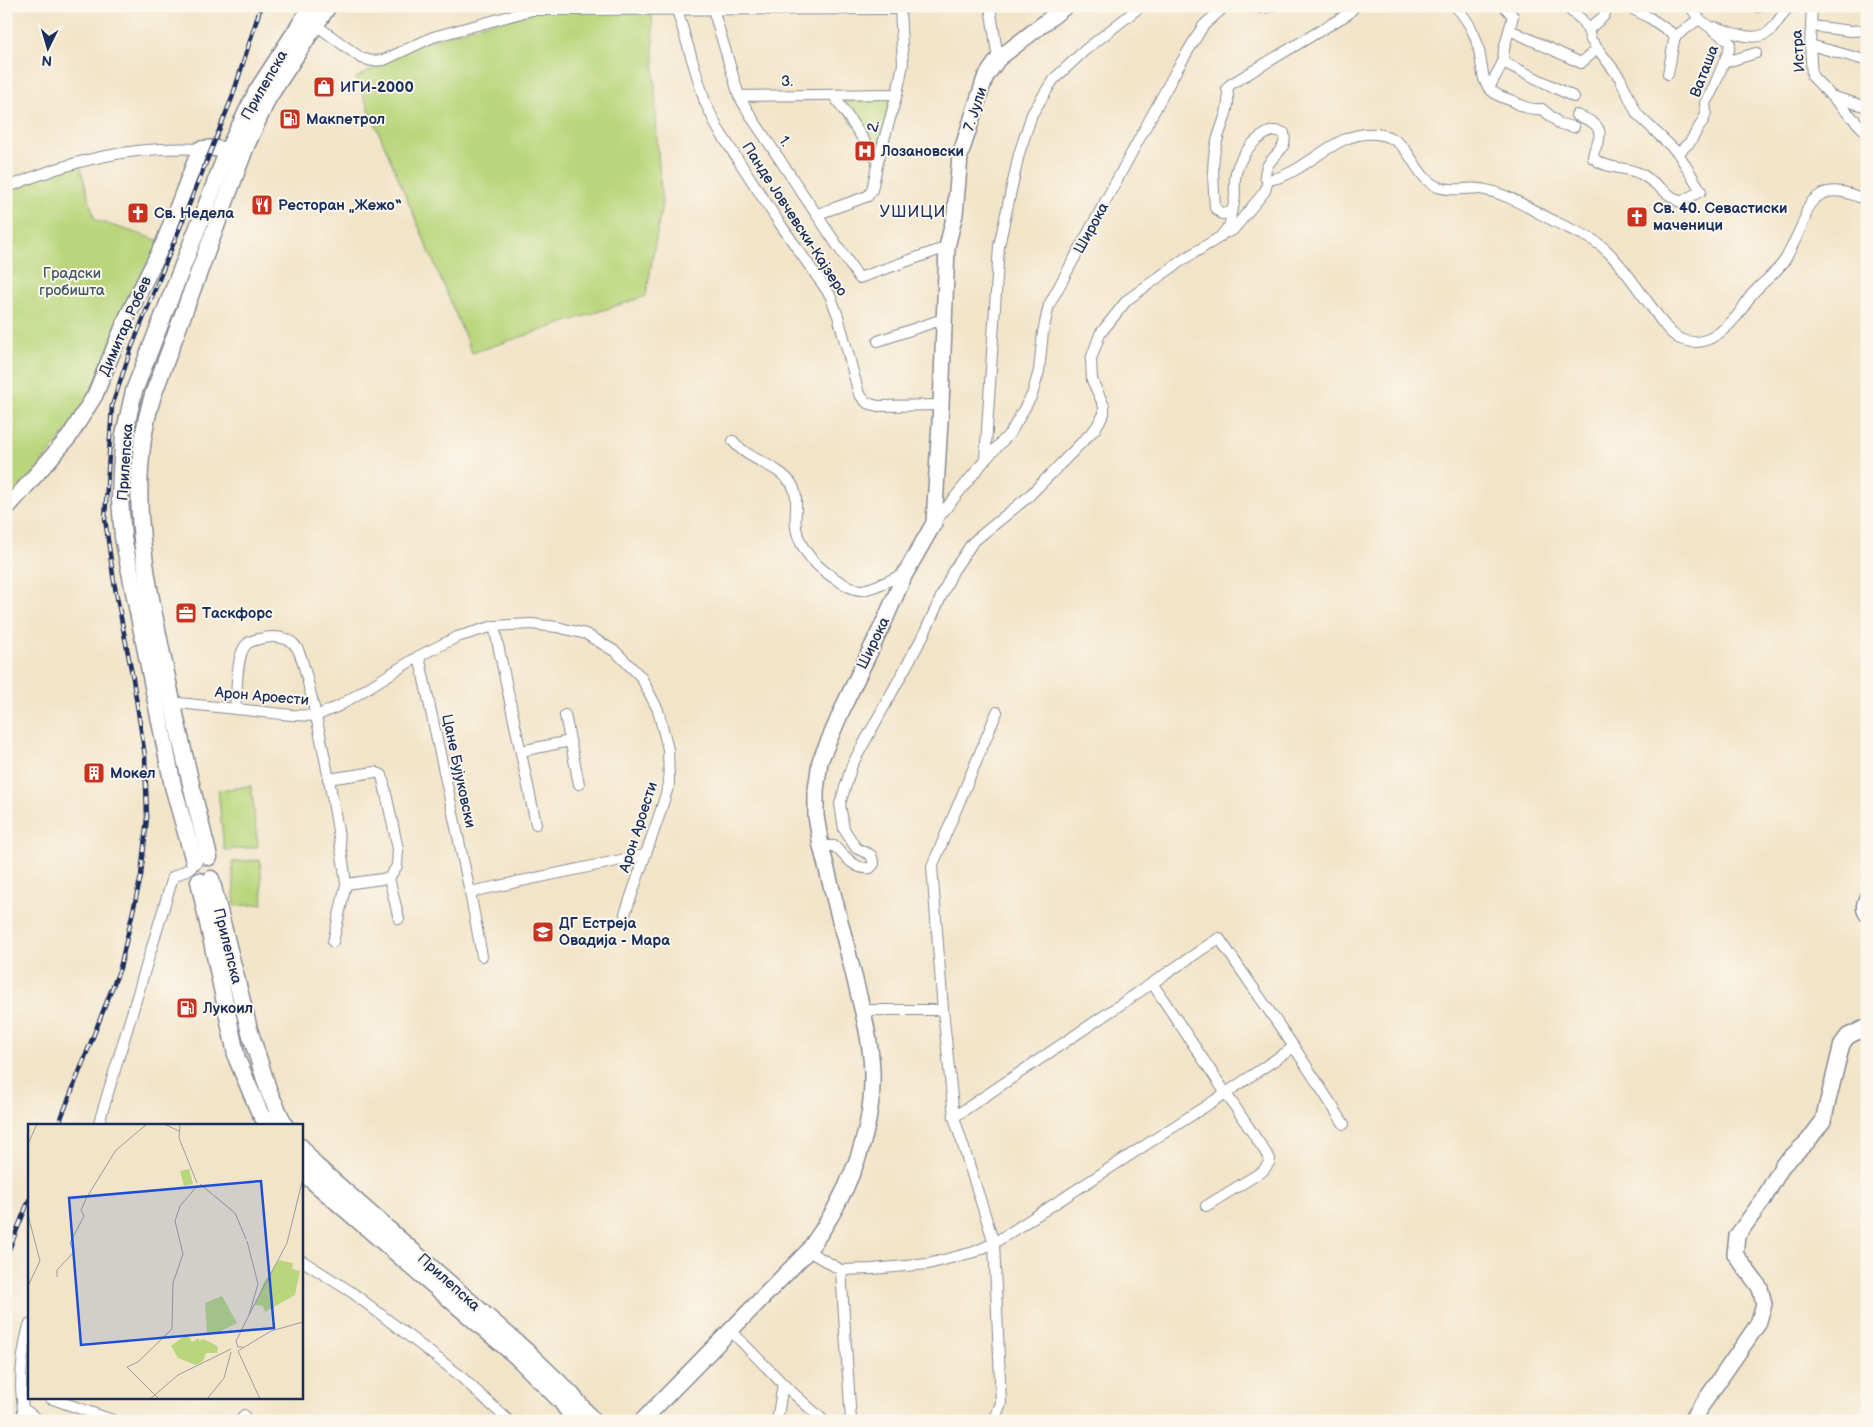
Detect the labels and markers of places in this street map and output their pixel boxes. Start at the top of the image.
shop icon: ИГИ-2000 [312,75,336,99]
place label: ИГИ-2000 [340,78,414,97]
fuel station icon: Макпетрол [278,107,302,131]
place label: Макпетрол [306,110,385,129]
hospital icon: Лозановски [853,139,877,163]
place label: Лозановски [880,142,964,161]
restaurant icon: Ресторан „Жежо“ [250,193,274,217]
place label: Ресторан „Жежо“ [278,196,402,215]
place label: Св. 40. Севастиски маченици [1653,199,1787,235]
church icon: Св. Недела [126,201,150,225]
place label: Св. Недела [154,204,234,223]
church icon: Св. 40. Севастиски маченици [1625,205,1649,229]
office icon: Таскфорс [174,601,198,625]
place label: Таскфорс [202,604,273,623]
building icon: Мокел [82,761,106,785]
place label: Мокел [110,764,156,783]
place label: ДГ Естреја Овадија - Мара [559,914,670,950]
school or university icon: ДГ Естреја Овадија - Мара [531,920,555,944]
fuel station icon: Лукоил [175,996,199,1020]
place label: Лукоил [202,999,253,1018]

